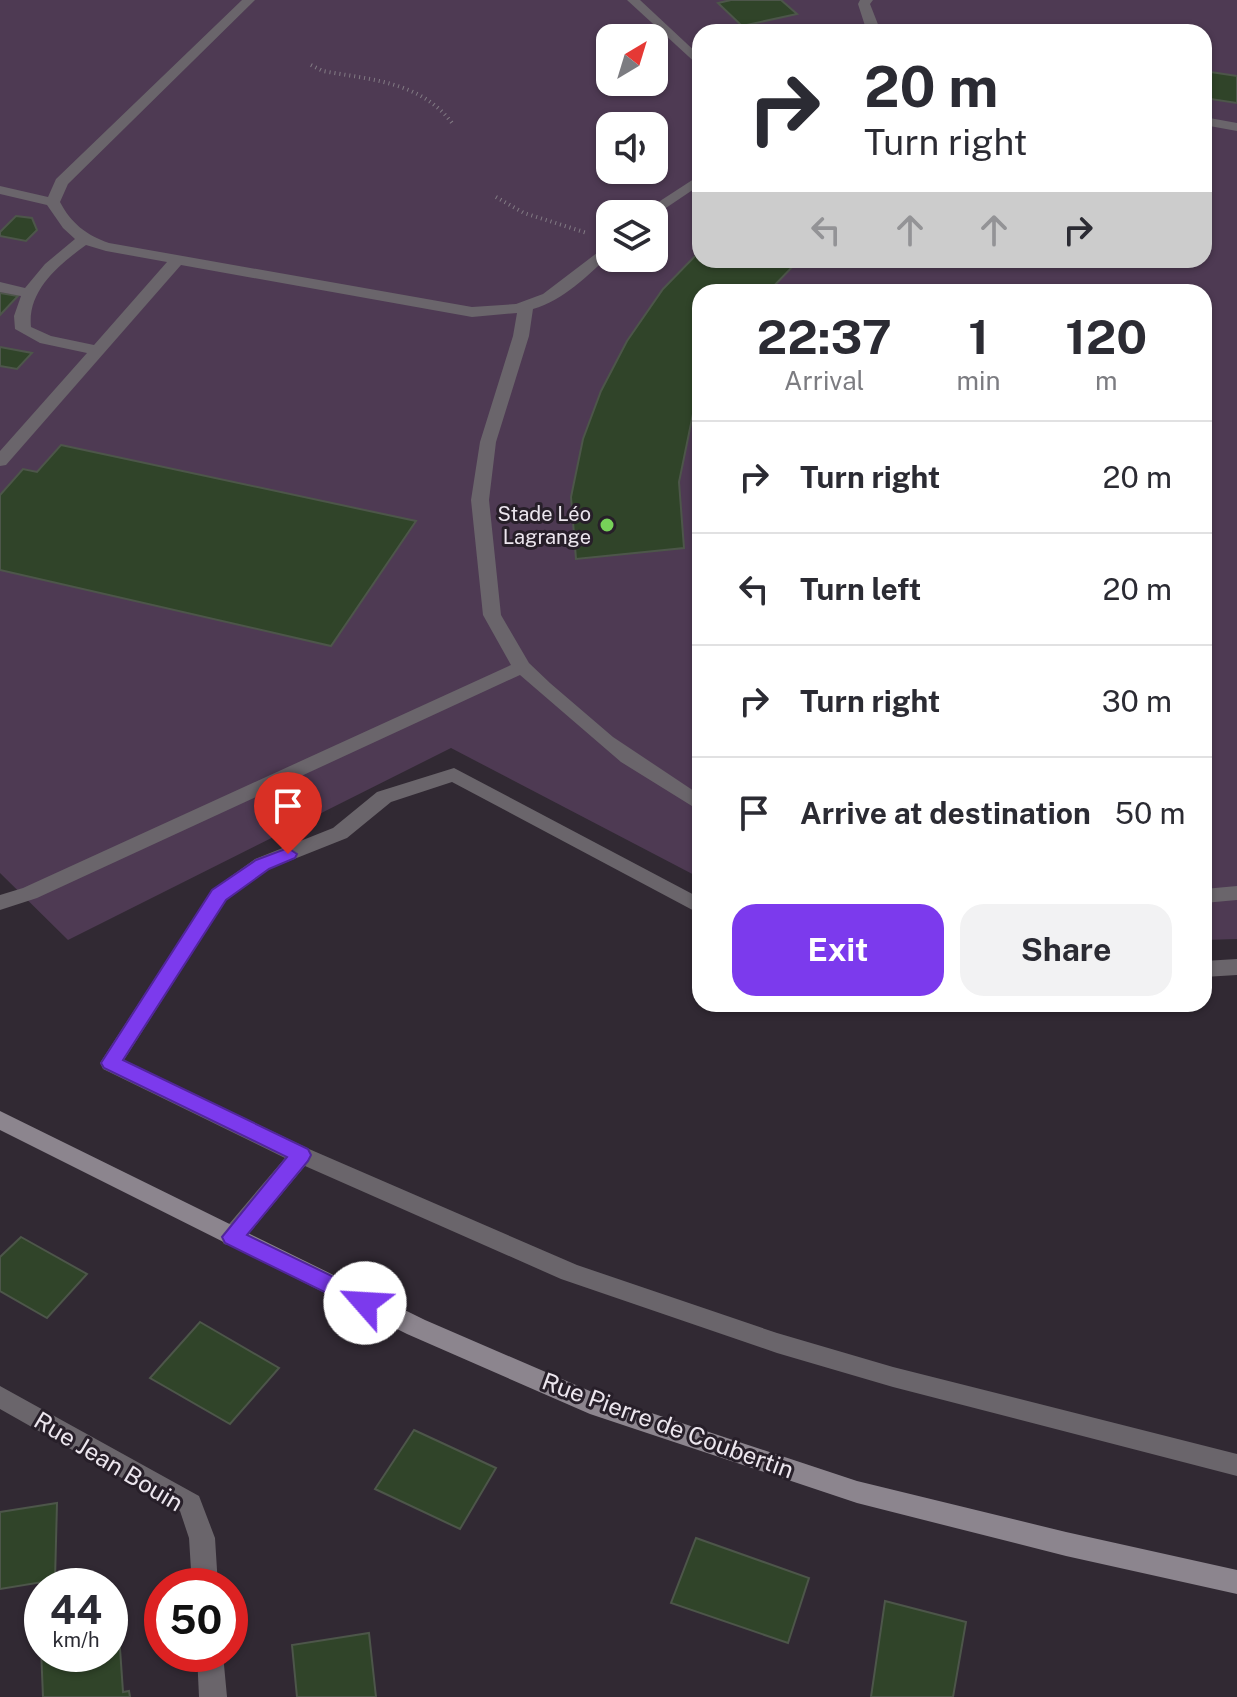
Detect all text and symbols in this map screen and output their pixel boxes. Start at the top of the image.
north arrow [596,24,668,96]
map controls [596,24,668,272]
text: 20 m [864,54,998,120]
icon: right [732,56,836,160]
button: sound [596,112,668,184]
text: Turn right [864,121,1027,163]
button: layers [596,200,668,272]
icon: left [804,208,848,252]
icon: ahead [888,208,932,252]
icon: ahead [972,208,1016,252]
icon: right [1056,208,1100,252]
text: 22:37 [757,308,892,365]
text: 1 [968,308,989,365]
text: 120 [1065,308,1147,365]
text: Arrival [784,365,864,396]
text: min [956,365,1001,396]
text: m [1095,365,1118,396]
icon: right [732,455,776,499]
text: Turn right [800,459,940,495]
text: 20 m [1103,459,1172,495]
place label: Stade Léo Lagrange [497,502,591,549]
marker: Stade Léo Lagrange [598,516,616,534]
icon: left [732,567,776,611]
text: Turn left [800,571,921,607]
text: 20 m [1103,571,1172,607]
icon: right [732,679,776,723]
text: Turn right [800,683,940,719]
text: 30 m [1102,683,1172,719]
pin [254,772,322,854]
icon: arrive [266,784,310,828]
icon: arrive [732,791,776,835]
text: Arrive at destination [800,795,1091,831]
text: 50 m [1115,795,1186,831]
button: Exit [732,904,944,996]
button: Share [960,904,1172,996]
position arrow [323,1261,407,1345]
street label: Rue Pierre de Coubertin [538,1366,798,1484]
street label: Rue Jean Bouin [29,1406,189,1516]
speed limit sign: 50 [144,1568,248,1672]
text: 44 [50,1586,102,1633]
text: km/h [52,1628,100,1652]

